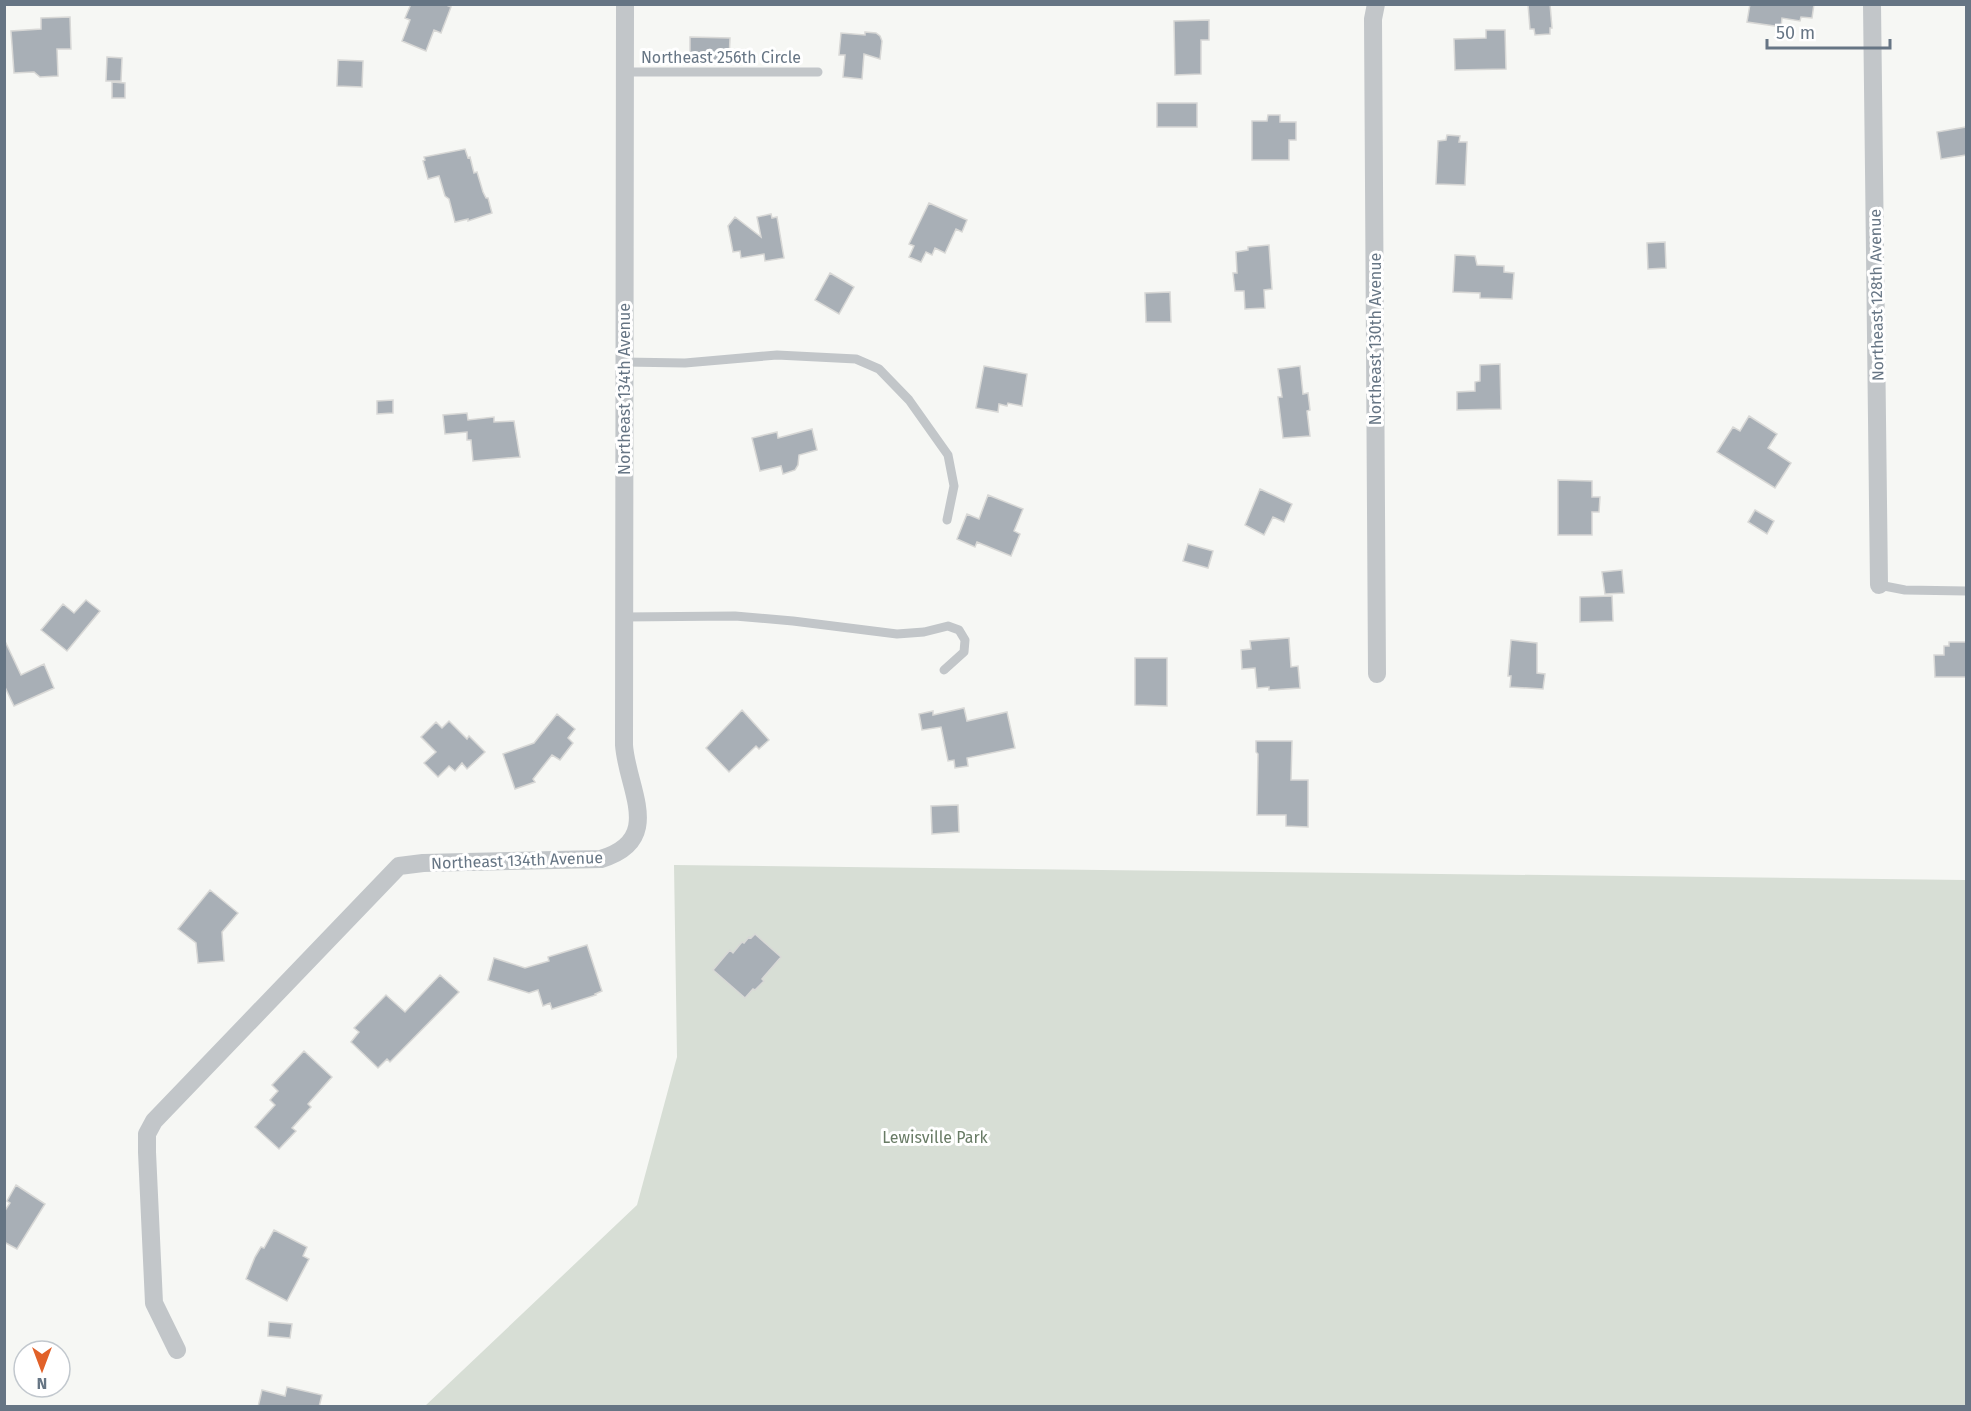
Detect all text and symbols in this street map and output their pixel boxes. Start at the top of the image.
scale bar [1767,12,1890,50]
text: 50 m [1776,22,1815,44]
street label: Northeast 256th Circle [641,48,801,67]
street label: Northeast 128th Avenue [1865,209,1888,381]
street label: Northeast 130th Avenue [1366,253,1385,425]
street label: Northeast 134th Avenue [615,303,634,475]
street label: Northeast 134th Avenue [431,848,603,873]
park label: Lewisville Park [882,1128,989,1147]
north arrow [12,1339,72,1399]
text: N [37,1374,47,1393]

